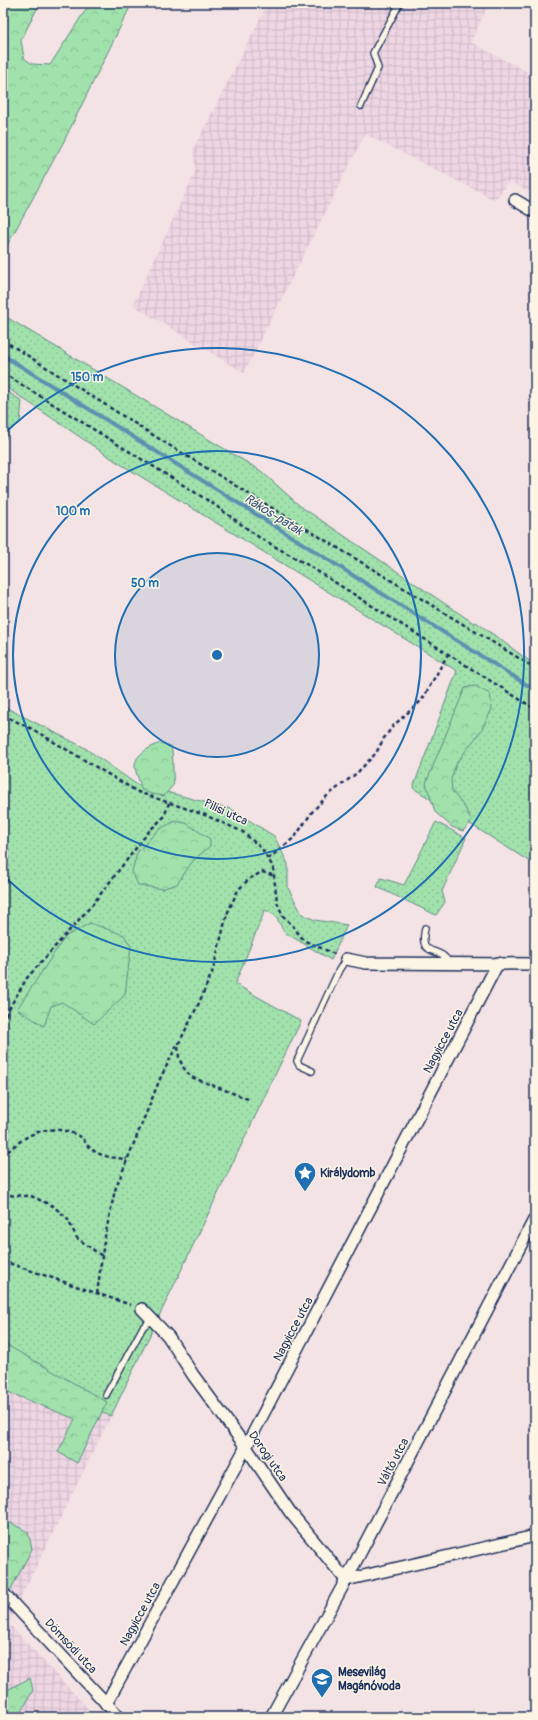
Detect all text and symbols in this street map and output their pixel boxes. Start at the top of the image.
text: 150 m [71,370,104,385]
water label: Rákos-patak [241,491,307,540]
text: 100 m [56,504,91,519]
text: 50 m [131,576,159,591]
centre of rings [210,648,224,662]
street label: Pilisi utca [202,796,250,829]
street label: Nagyicce utca [420,1006,467,1076]
place icon: Királydomb [292,1160,318,1193]
place label: Királydomb [320,1166,376,1181]
street label: Nagyicce utca [270,1294,317,1364]
street label: Dorogi utca [245,1428,291,1485]
street label: Váltó utca [375,1435,413,1489]
street label: Nagyicce utca [117,1580,164,1649]
street label: Dömsödi utca [41,1616,100,1677]
place label: Mesevilág Magánóvoda [338,1665,401,1694]
school or university icon: Mesevilág Magánóvoda [309,1666,335,1699]

